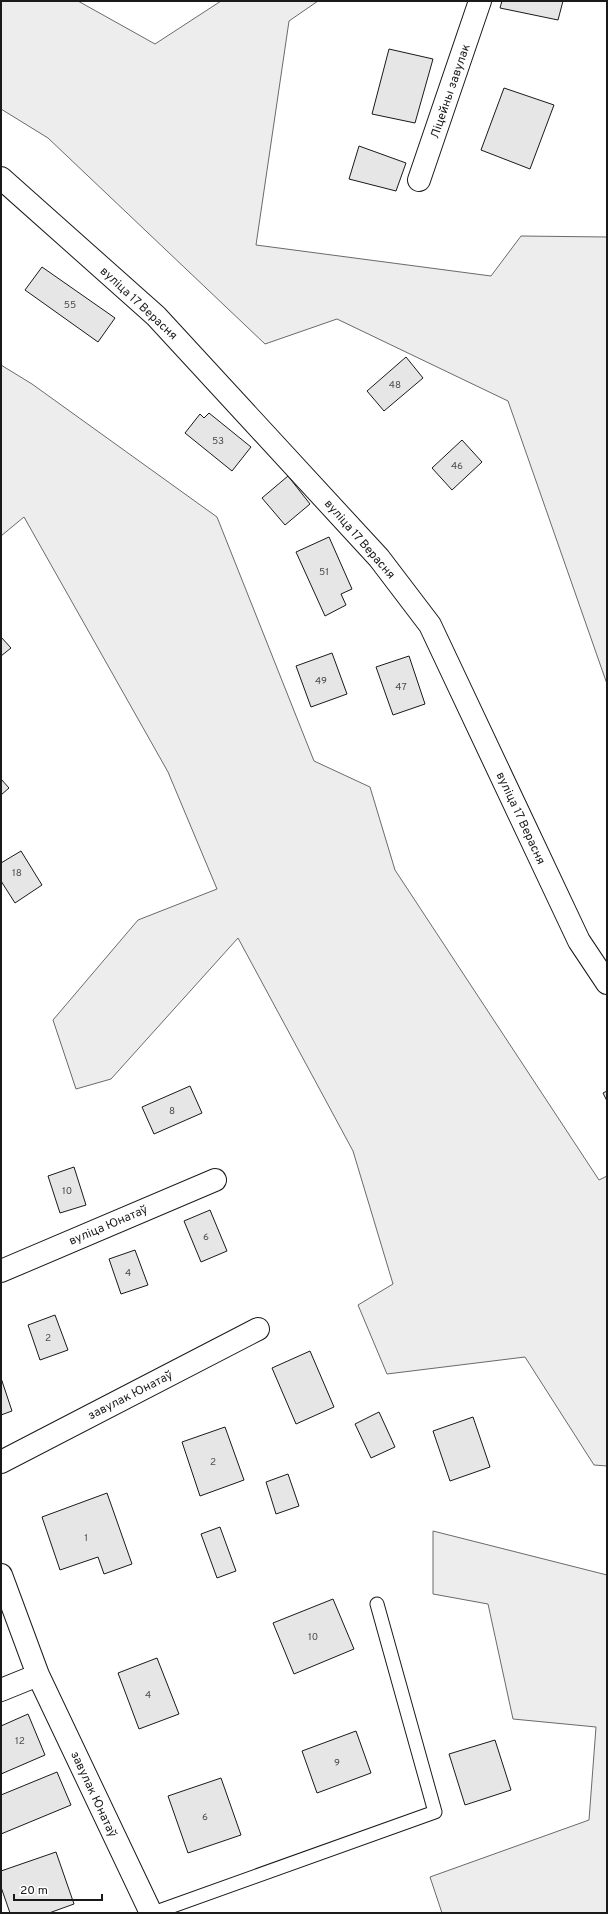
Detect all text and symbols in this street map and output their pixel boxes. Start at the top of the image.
street label: Ліцейны завулак [427,42,475,141]
street label: вуліца 17 Верасня [96,264,181,344]
house number: 55 [64,299,76,312]
house number: 48 [389,379,401,392]
house number: 53 [212,435,224,448]
house number: 46 [451,460,463,473]
street label: вуліца 17 Верасня [320,496,398,583]
house number: 51 [319,566,329,579]
house number: 49 [315,675,327,688]
house number: 47 [395,681,407,694]
street label: вуліца 17 Верасня [492,769,549,867]
house number: 18 [12,867,22,880]
house number: 8 [169,1105,175,1118]
house number: 10 [62,1185,72,1198]
street label: вуліца Юнатаў [67,1202,150,1250]
house number: 6 [203,1231,209,1244]
house number: 4 [125,1267,131,1280]
house number: 2 [45,1332,51,1345]
street label: завулак Юнатаў [85,1368,176,1424]
house number: 2 [210,1456,216,1469]
house number: 1 [84,1532,88,1545]
house number: 10 [308,1631,318,1644]
house number: 4 [145,1689,151,1702]
house number: 12 [15,1735,25,1748]
street label: завулак Юнатаў [66,1749,120,1840]
house number: 9 [334,1757,340,1770]
house number: 6 [202,1811,208,1824]
scale bar [14,1876,102,1902]
text: 20 m [20,1883,48,1899]

